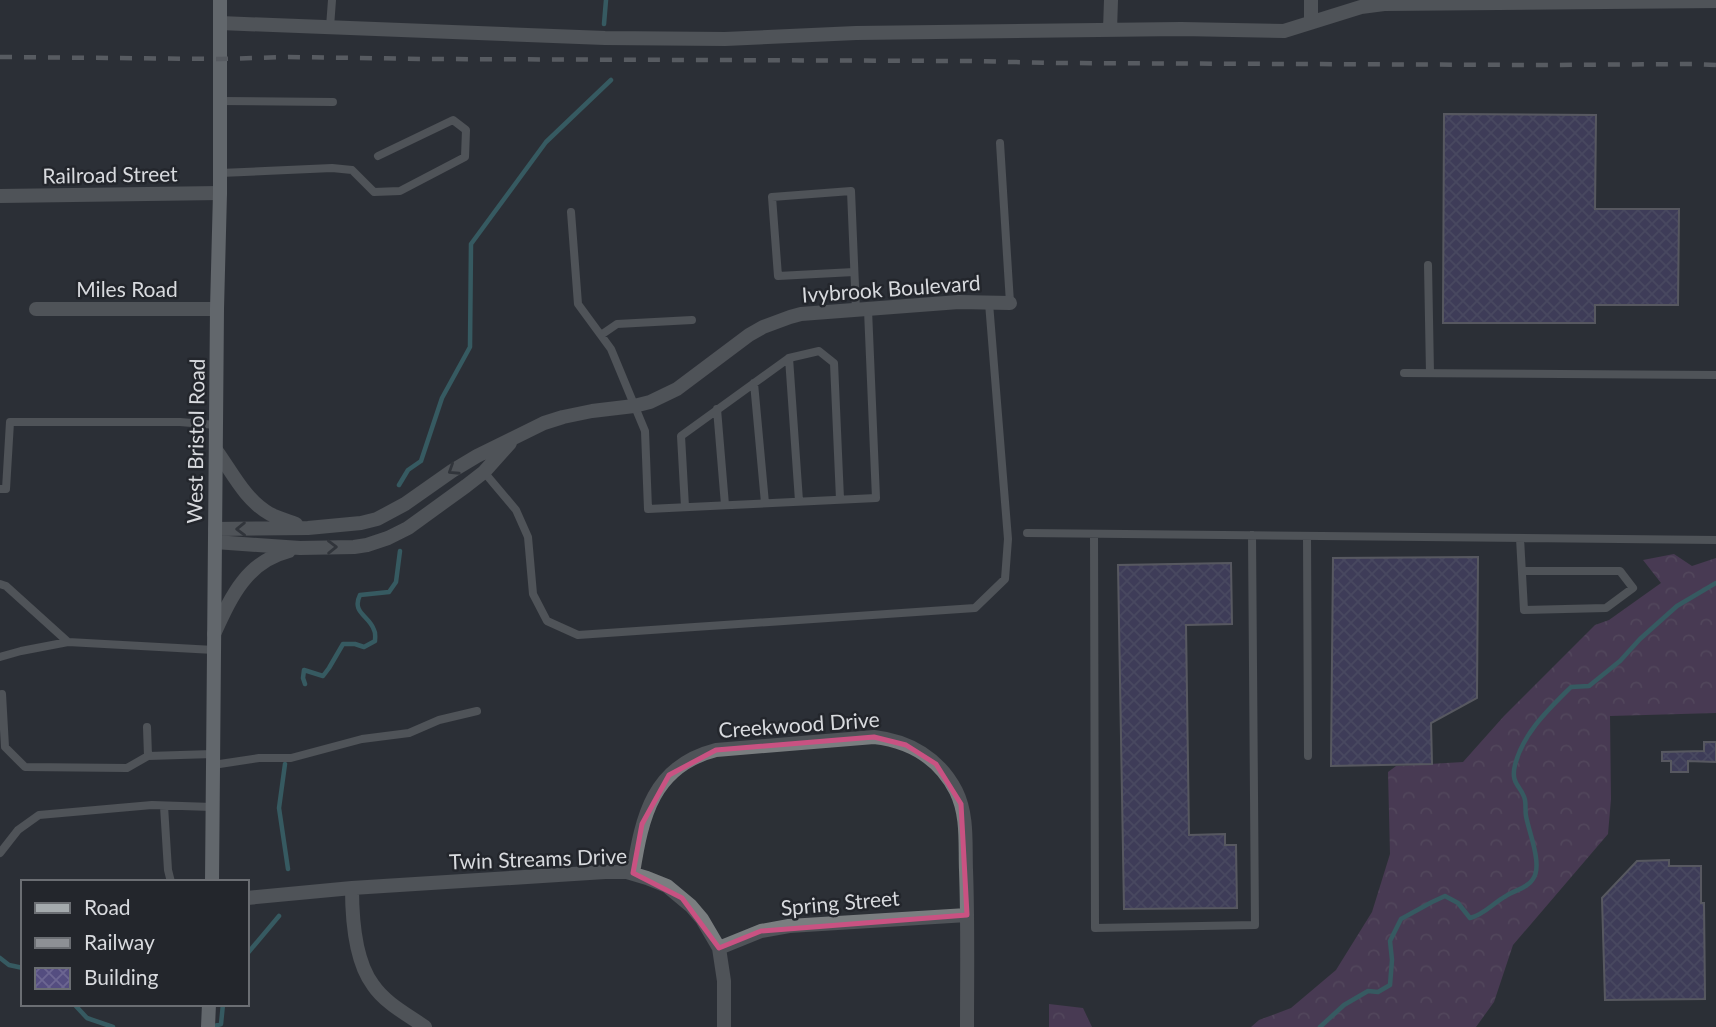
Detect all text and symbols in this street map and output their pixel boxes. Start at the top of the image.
street label: Railroad Street [42,160,178,188]
street label: Ivybrook Boulevard [801,269,981,307]
street label: Miles Road [76,276,178,301]
street label: West Bristol Road [181,358,209,524]
one-way arrow [448,462,461,475]
one-way arrow [235,521,245,537]
one-way arrow [327,539,338,555]
street label: Creekwood Drive [718,706,880,742]
street label: Twin Streams Drive [449,842,627,874]
legend [21,880,248,1006]
street label: Spring Street [780,884,901,920]
text: Road [84,894,131,919]
text: Railway [84,929,155,954]
text: Building [84,964,159,989]

